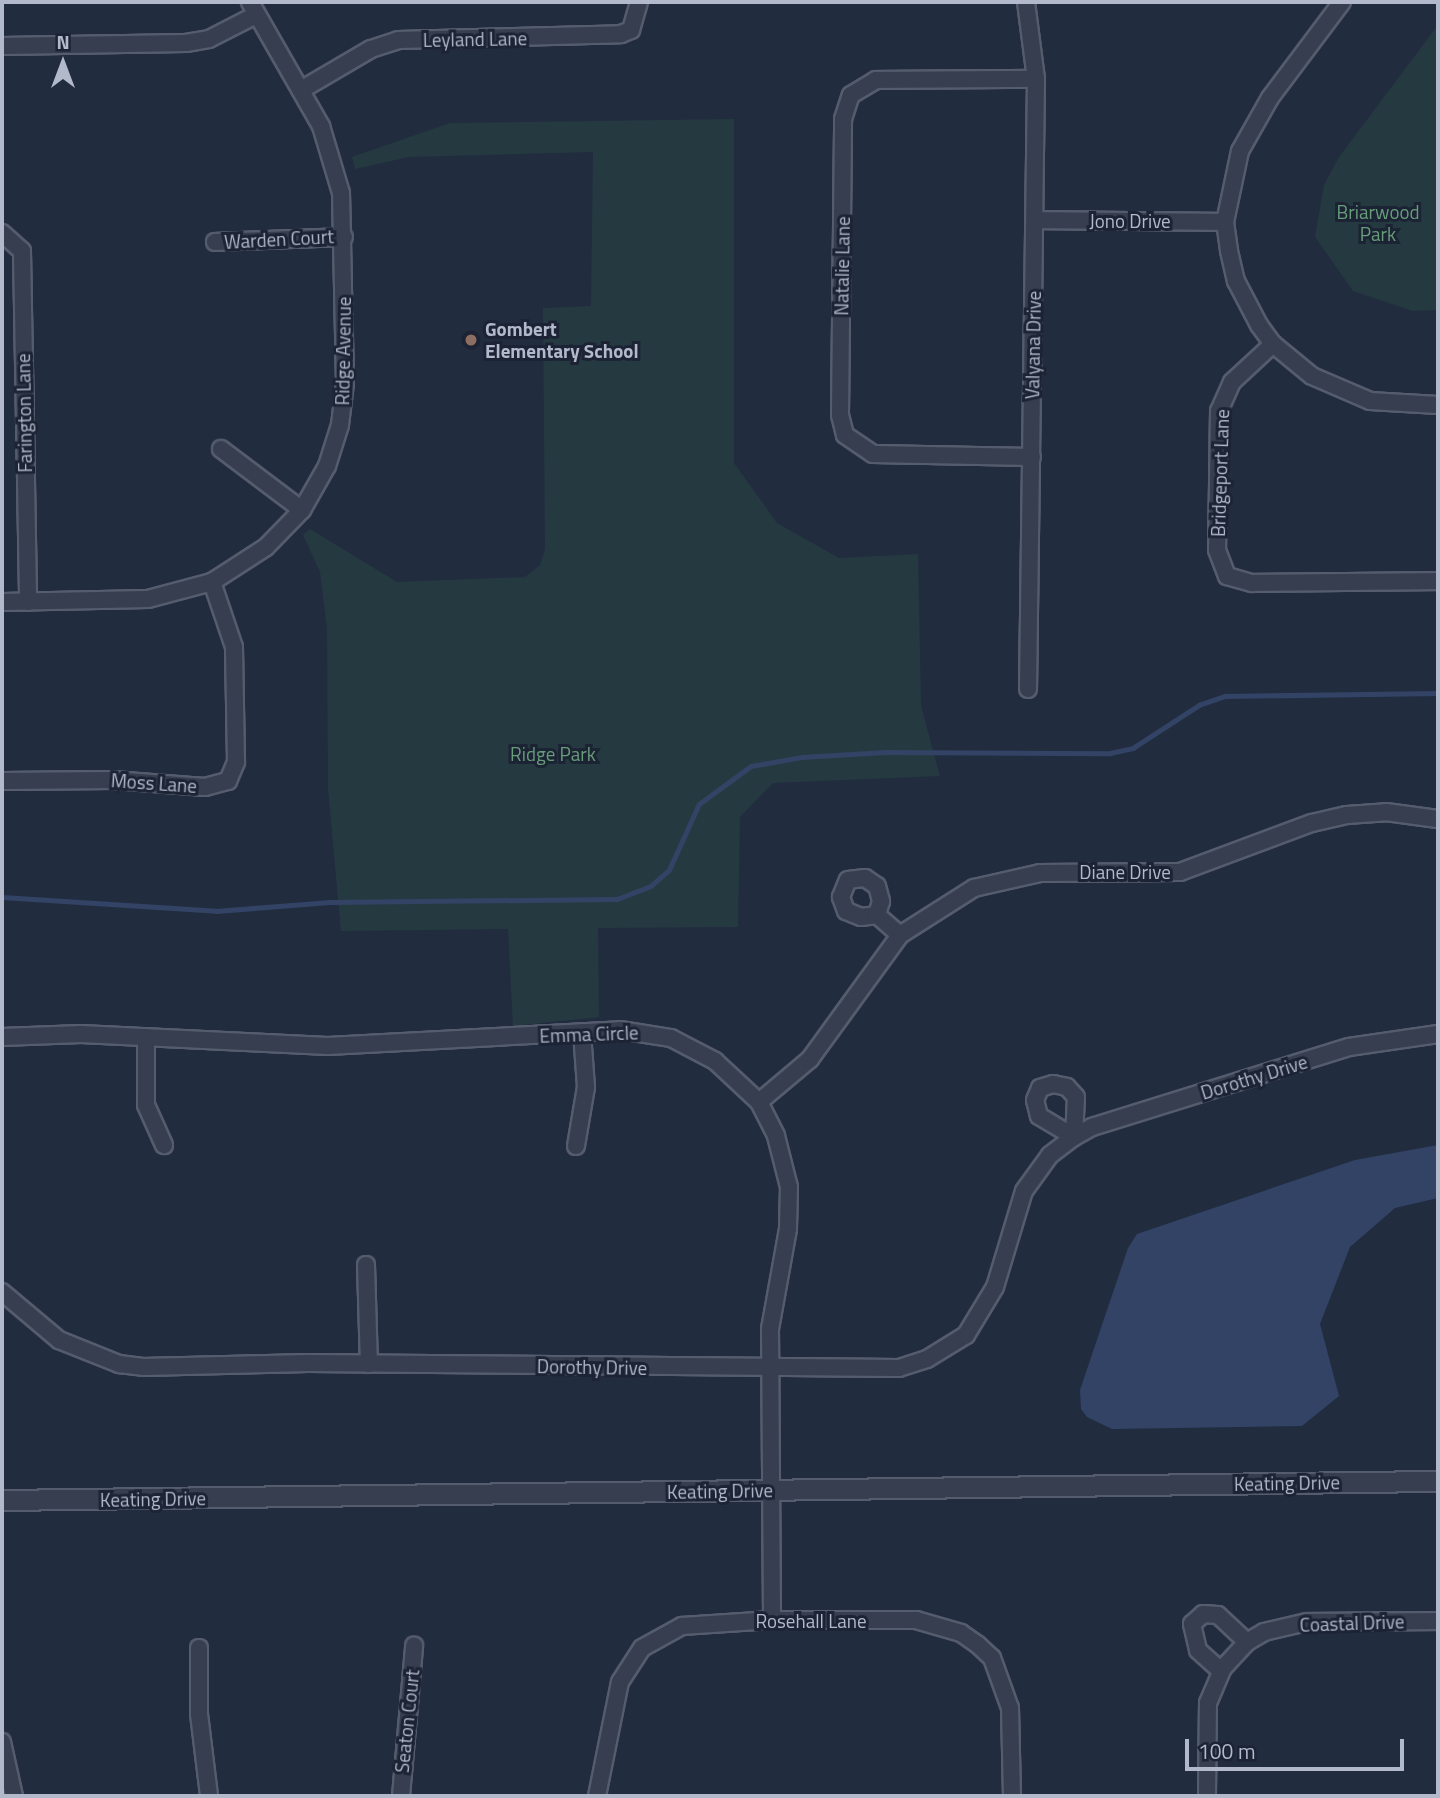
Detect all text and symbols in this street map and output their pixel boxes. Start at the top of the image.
text: N [56,27,70,56]
street label: Leyland Lane [423,27,527,51]
north arrow [28,28,98,98]
park label: Briarwood Park [1336,201,1420,245]
street label: Jono Drive [1089,210,1171,232]
street label: Natalie Lane [830,216,854,316]
street label: Warden Court [224,225,334,253]
street label: Valyana Drive [1021,291,1045,399]
street label: Ridge Avenue [331,296,355,406]
place label: Gombert Elementary School [485,318,639,362]
marker: Gombert Elementary School [463,332,479,348]
street label: Farington Lane [12,353,36,473]
street label: Bridgeport Lane [1206,409,1234,537]
park label: Ridge Park [510,743,596,765]
street label: Moss Lane [110,769,198,797]
street label: Diane Drive [1079,861,1171,883]
street label: Emma Circle [539,1021,639,1047]
street label: Dorothy Drive [1198,1050,1310,1104]
street label: Dorothy Drive [537,1355,647,1379]
street label: Keating Drive [1234,1471,1340,1495]
street label: Keating Drive [667,1479,773,1503]
street label: Keating Drive [100,1487,206,1511]
street label: Rosehall Lane [755,1610,867,1632]
street label: Coastal Drive [1299,1610,1405,1636]
street label: Seaton Court [390,1668,424,1774]
scale bar [1188,1724,1407,1768]
text: 100 m [1198,1735,1255,1767]

